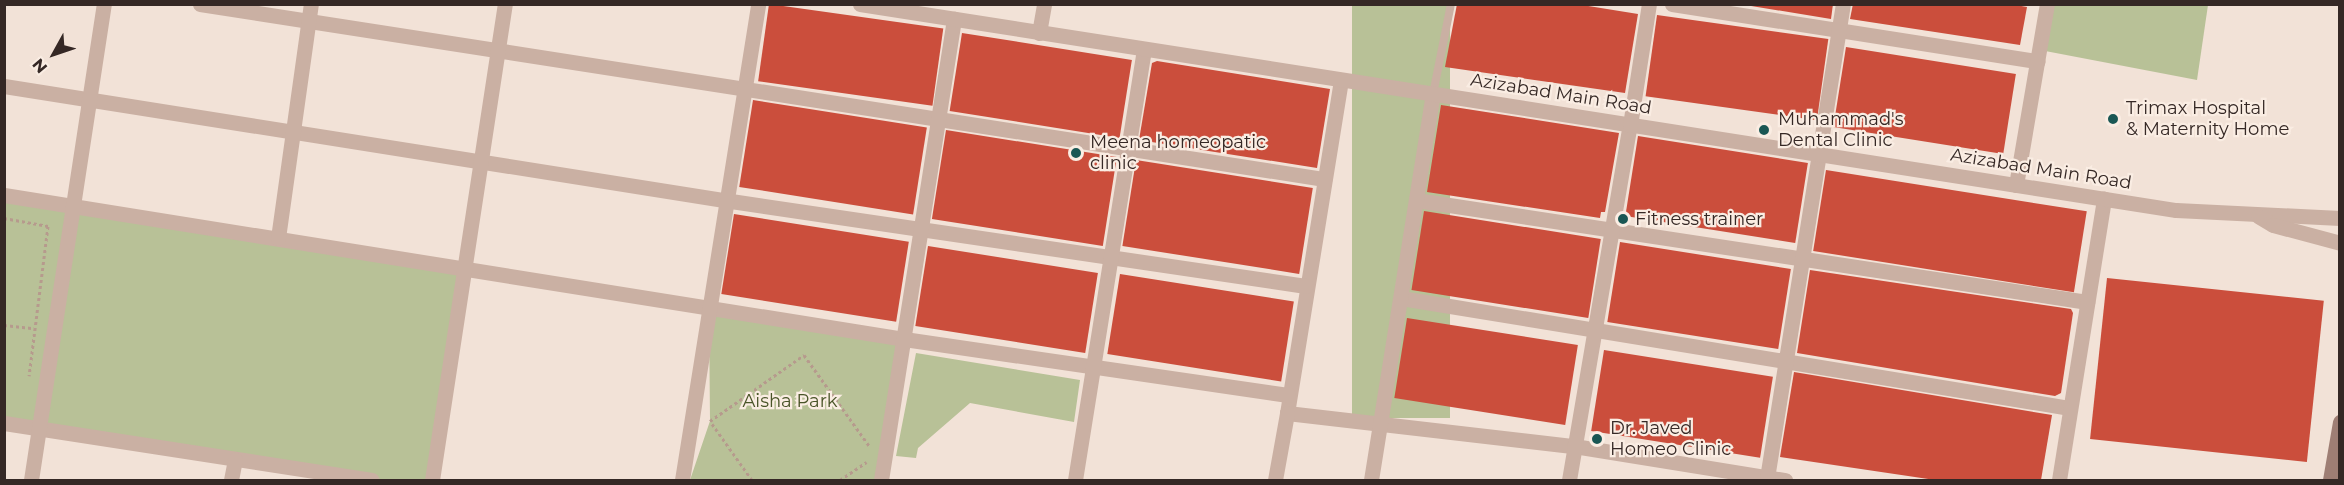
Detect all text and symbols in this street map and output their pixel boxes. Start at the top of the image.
north arrow [24,24,84,84]
text: N [28,55,51,77]
street label: Azizabad Main Road [1469,69,1653,119]
place label: Trimax Hospital & Maternity Home [2126,98,2289,140]
place label: Muhammad's Dental Clinic [1778,109,1904,152]
marker: Trimax Hospital & Maternity Home [2104,110,2122,128]
marker: Muhammad's Dental Clinic [1755,121,1773,139]
place label: Meena homeopatic clinic [1090,132,1266,174]
marker: Meena homeopatic clinic [1067,144,1085,162]
street label: Azizabad Main Road [1949,144,2133,194]
place label: Fitness trainer [1635,208,1763,230]
marker: Fitness trainer [1616,212,1630,226]
park label: Aisha Park [742,390,838,412]
place label: Dr. Javed Homeo Clinic [1610,418,1731,460]
marker: Dr. Javed Homeo Clinic [1588,430,1606,448]

